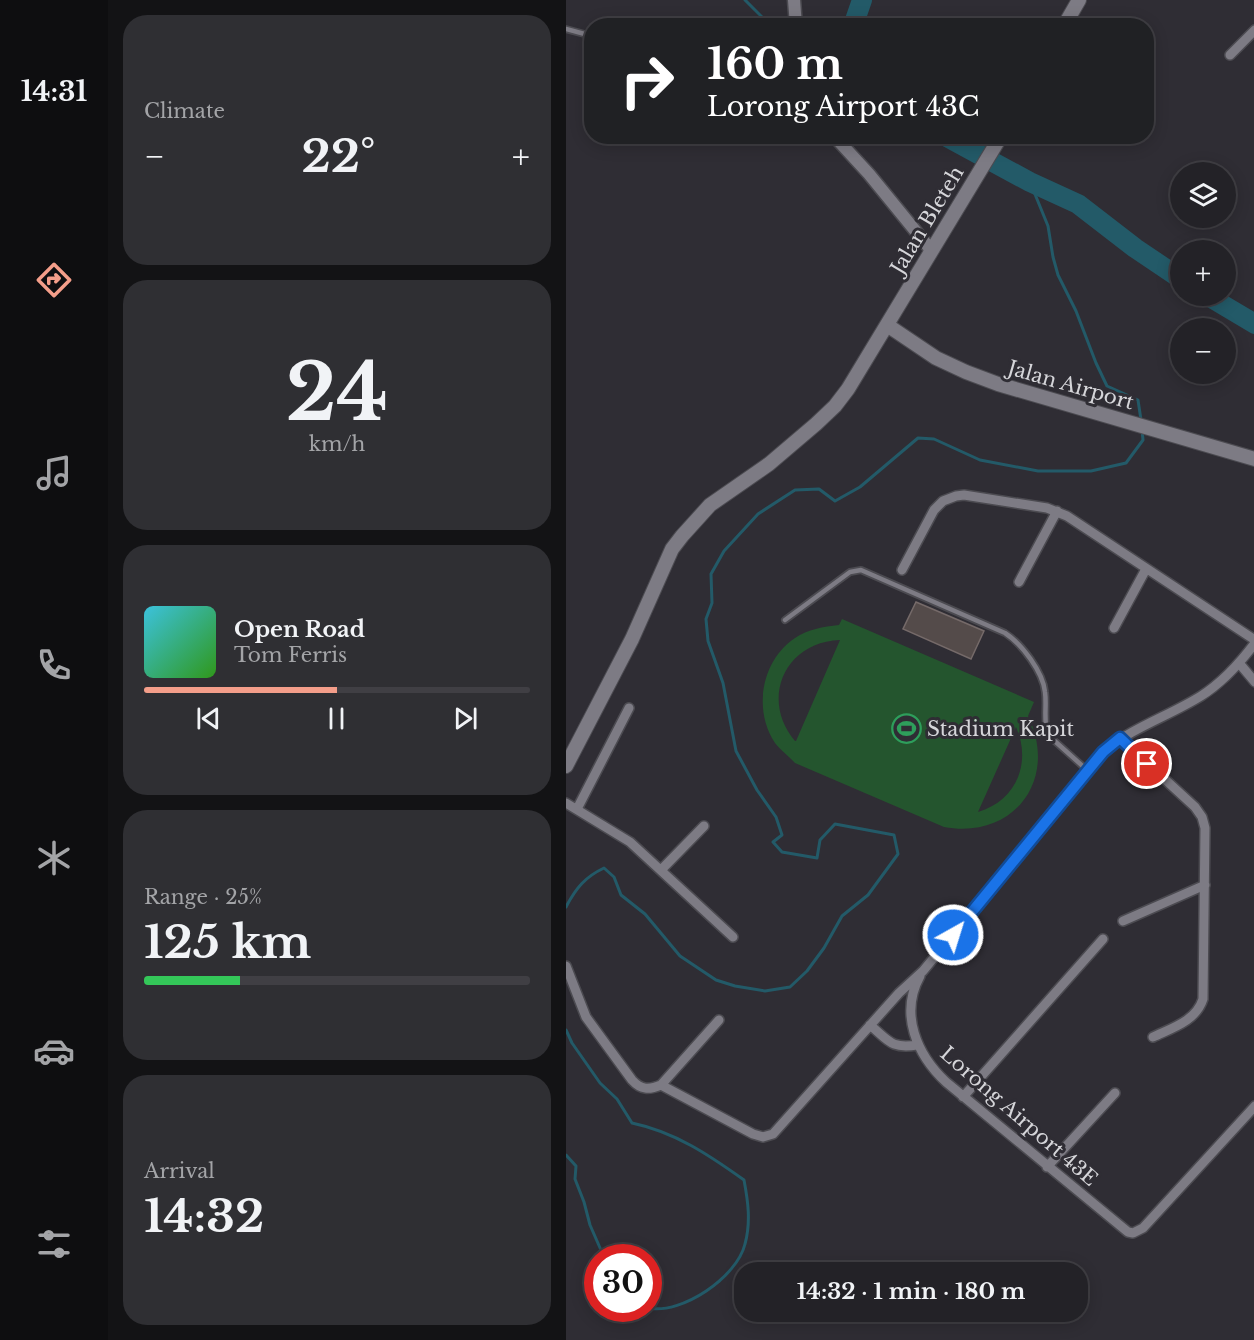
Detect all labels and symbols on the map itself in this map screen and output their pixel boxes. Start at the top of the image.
street label: Jalan Bleteh [884,162,969,281]
street label: Jalan Airport [1002,355,1137,415]
sports icon: Stadium Kapit [890,713,922,745]
place label: Stadium Kapit [927,717,1074,741]
pin [1121,738,1172,789]
position arrow [921,903,985,967]
street label: Lorong Airport 43E [936,1041,1102,1191]
speed limit sign: 30 [584,1244,662,1322]

